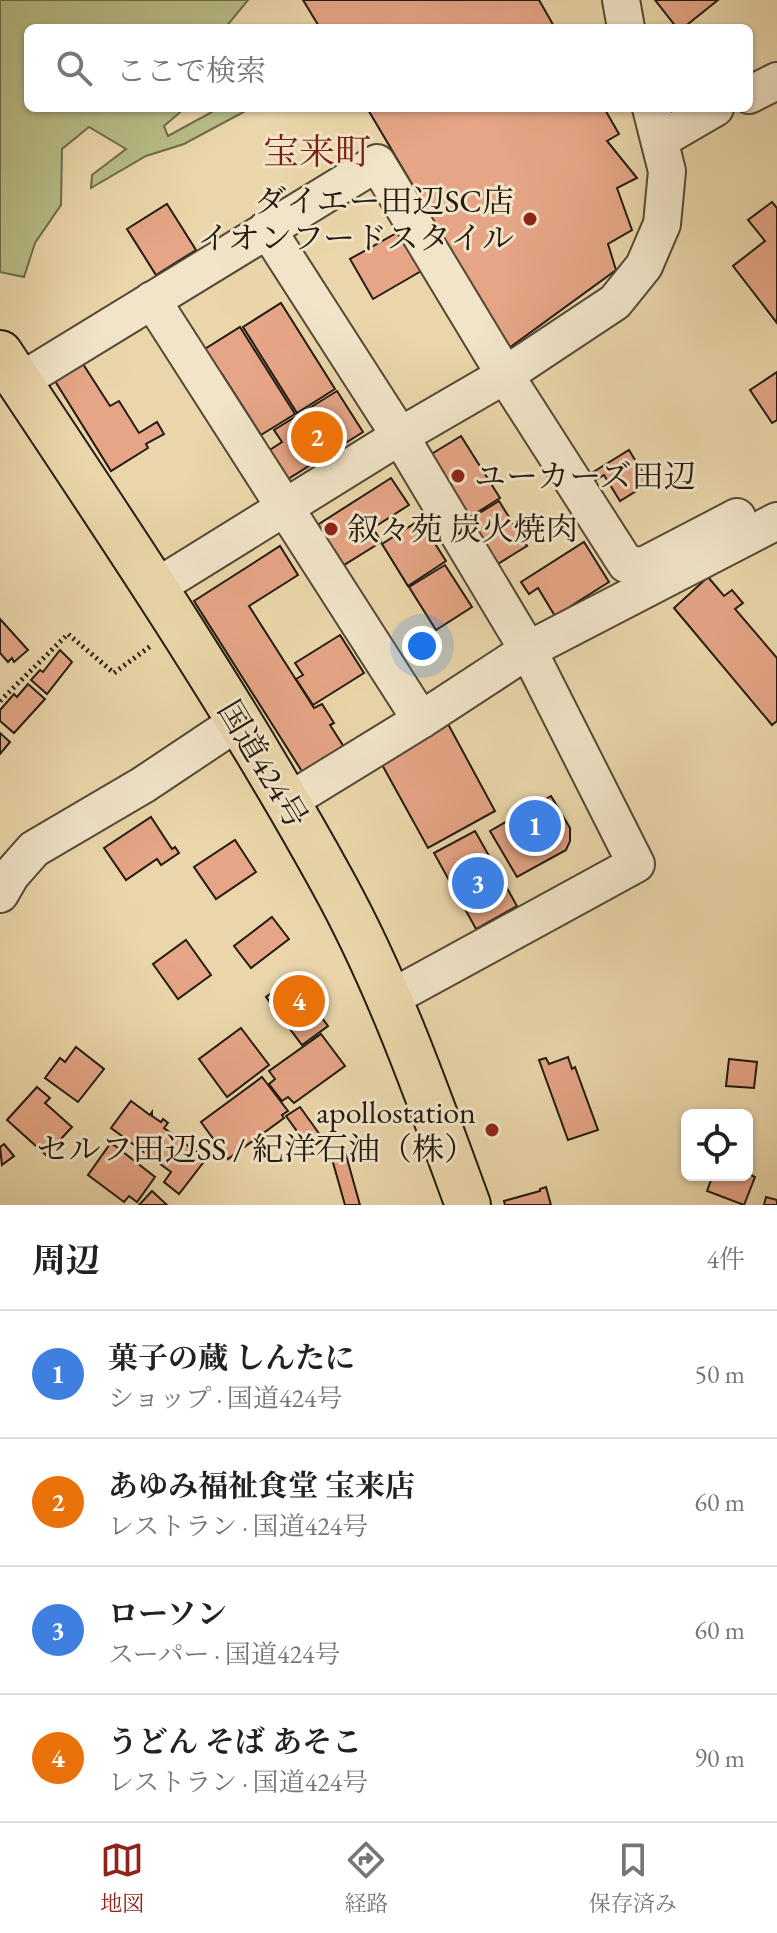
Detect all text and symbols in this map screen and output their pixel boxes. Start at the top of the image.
search box [24,24,753,112]
icon: search [52,46,96,90]
text: ここで検索 [116,51,266,90]
district label: 宝来町 [263,128,371,175]
place label: ダイエー田辺SC店 イオンフードスタイル [197,180,514,259]
marker: ダイエー田辺SC店 イオンフードスタイル [521,210,539,228]
pin: 2 [291,407,343,467]
place label: ユーカーズ田辺 [474,455,696,497]
marker: ユーカーズ田辺 [449,467,467,485]
place label: 叙々苑 炭火焼肉 [347,508,577,550]
marker: 叙々苑 炭火焼肉 [322,520,340,538]
your location [402,626,442,666]
street label: 国道424号 [208,692,318,836]
pin: 1 [509,796,561,856]
pin: 3 [452,853,504,913]
pin: 4 [273,971,325,1031]
place label: apollostation セルフ田辺SS / 紀洋石油（株） [37,1091,476,1170]
map controls [681,1109,753,1181]
button: locate [681,1109,753,1181]
marker: apollostation セルフ田辺SS / 紀洋石油（株） [483,1121,501,1139]
text: 周辺 [32,1238,100,1282]
text: 4件 [707,1242,745,1276]
text: 菓子の蔵 しんたに [108,1338,355,1377]
text: 1 [51,1357,65,1391]
text: 50 m [695,1357,745,1391]
text: ショップ · 国道424号 [108,1381,343,1415]
text: あゆみ福祉食堂 宝来店 [108,1466,415,1505]
text: 2 [51,1485,65,1519]
text: 60 m [695,1485,745,1519]
text: レストラン · 国道424号 [108,1509,368,1543]
text: ローソン [108,1594,227,1633]
text: 3 [51,1613,65,1647]
text: 60 m [695,1613,745,1647]
text: スーパー · 国道424号 [108,1637,340,1671]
text: うどん そば あそこ [108,1722,362,1761]
text: 4 [51,1741,65,1775]
text: 90 m [695,1741,745,1775]
text: レストラン · 国道424号 [108,1765,368,1799]
tab: 地図 [100,1838,144,1918]
tab: 経路 [344,1838,389,1918]
tab: 保存済み [589,1838,677,1918]

